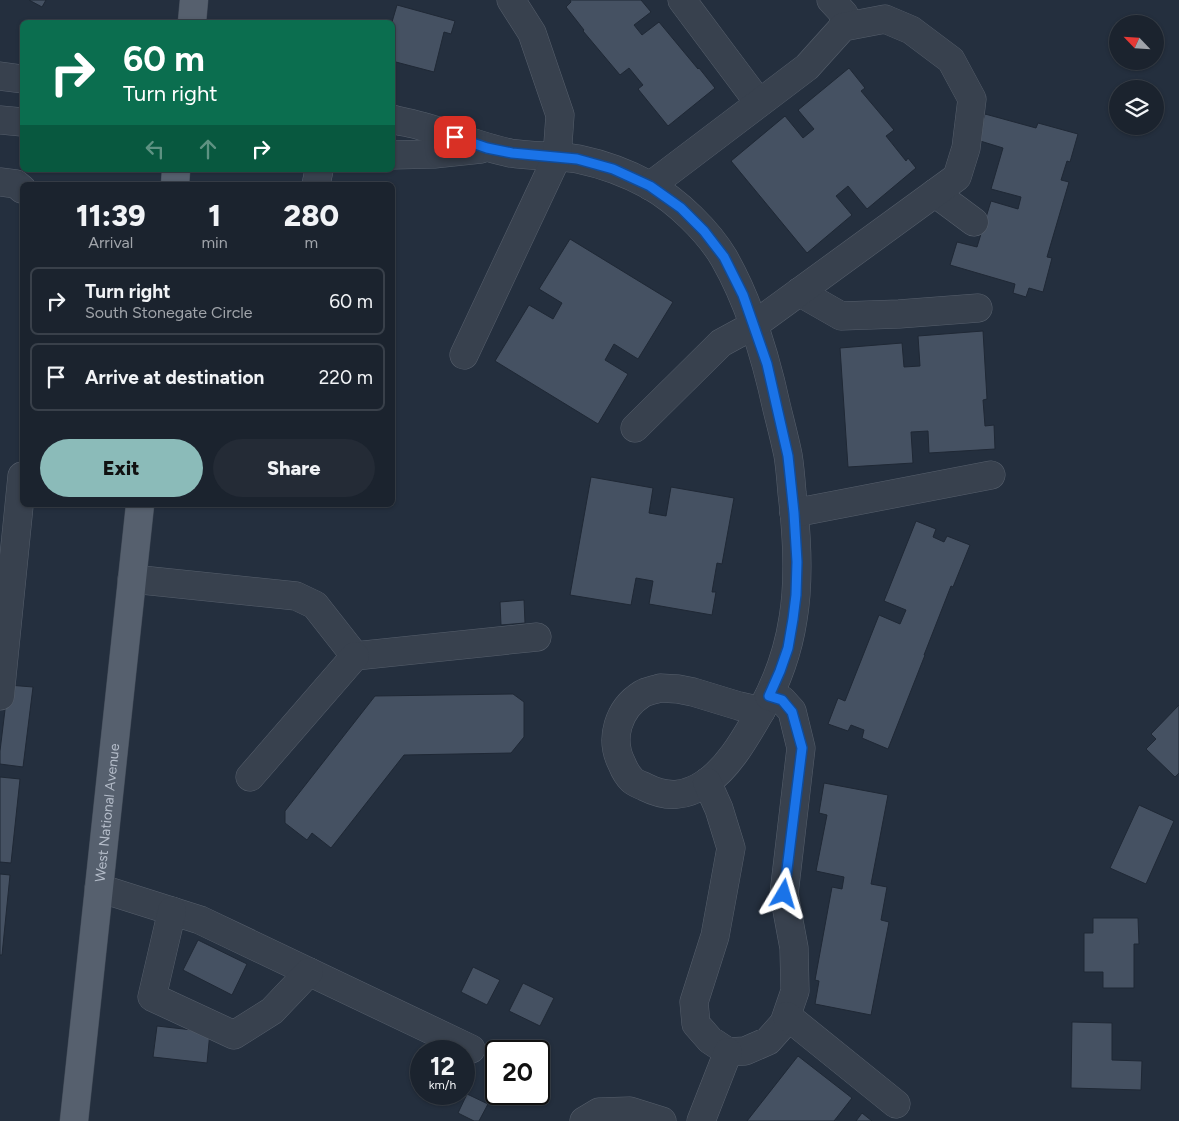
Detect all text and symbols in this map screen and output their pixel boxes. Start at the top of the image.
north arrow [1109,15,1164,70]
map controls [1109,15,1164,135]
text: 60 m [123,38,205,80]
icon: right [40,40,105,105]
text: Turn right [123,80,218,107]
button: layers [1109,80,1164,135]
pin [434,116,476,158]
icon: arrive [441,123,469,151]
icon: left [141,135,169,163]
icon: ahead [194,135,222,163]
icon: right [247,135,275,163]
text: 11:39 [76,197,146,234]
text: 1 [208,197,221,234]
text: 280 [284,197,339,234]
text: Arrival [88,233,133,252]
text: min [201,233,228,252]
text: m [305,233,318,252]
text: Turn right [85,280,171,303]
icon: right [42,287,70,315]
text: 60 m [329,290,373,313]
text: South Stonegate Circle [85,303,253,322]
icon: arrive [42,363,70,391]
text: Arrive at destination [85,366,264,389]
text: 220 m [319,366,373,389]
button: Exit [40,439,203,497]
button: Share [213,439,375,497]
street label: West National Avenue [91,742,123,883]
position arrow [757,867,809,919]
speed limit sign: 20 [485,1040,550,1105]
text: 12 [430,1051,455,1081]
text: km/h [429,1078,456,1092]

